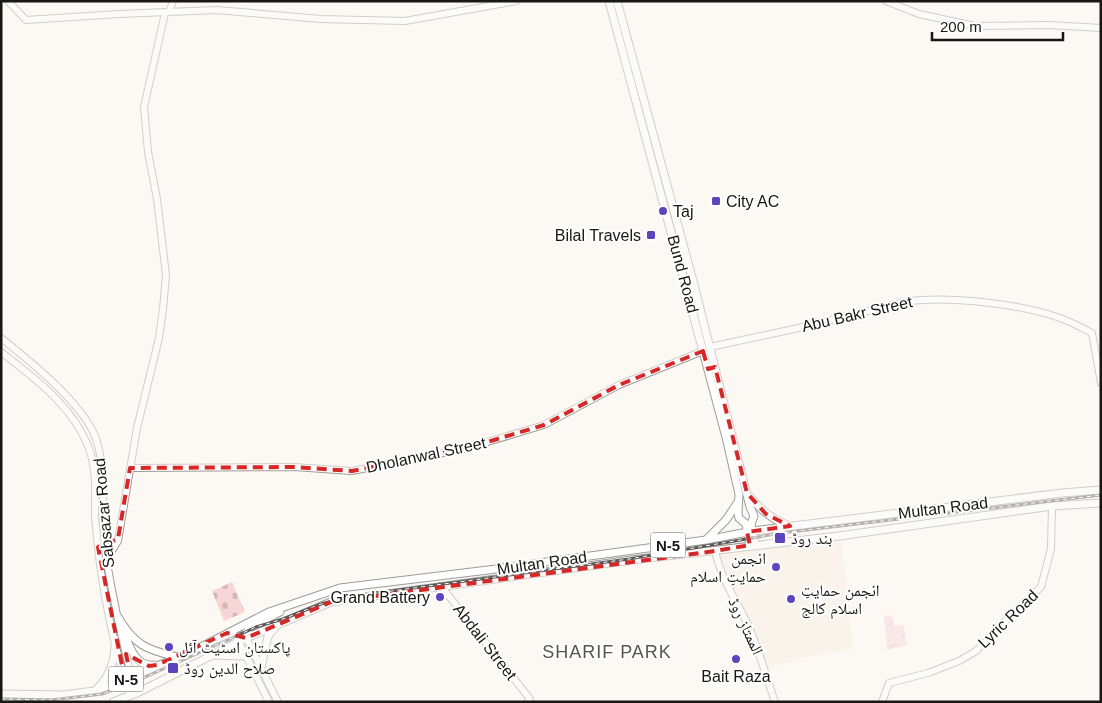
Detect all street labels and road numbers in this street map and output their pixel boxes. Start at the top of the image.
street label: Bund Road [664,233,702,315]
street label: Abu Bakr Street [800,293,914,335]
street label: Dholanwal Street [365,434,488,476]
street label: Sabsazar Road [91,457,117,569]
street label: Multan Road [897,494,989,522]
road number: N-5 [650,532,686,558]
street label: Multan Road [496,548,588,578]
street label: Lyric Road [975,587,1041,651]
street label: الممتاز روڈ [724,595,767,658]
street label: Abdali Street [450,601,520,684]
road number: N-5 [108,666,144,692]

